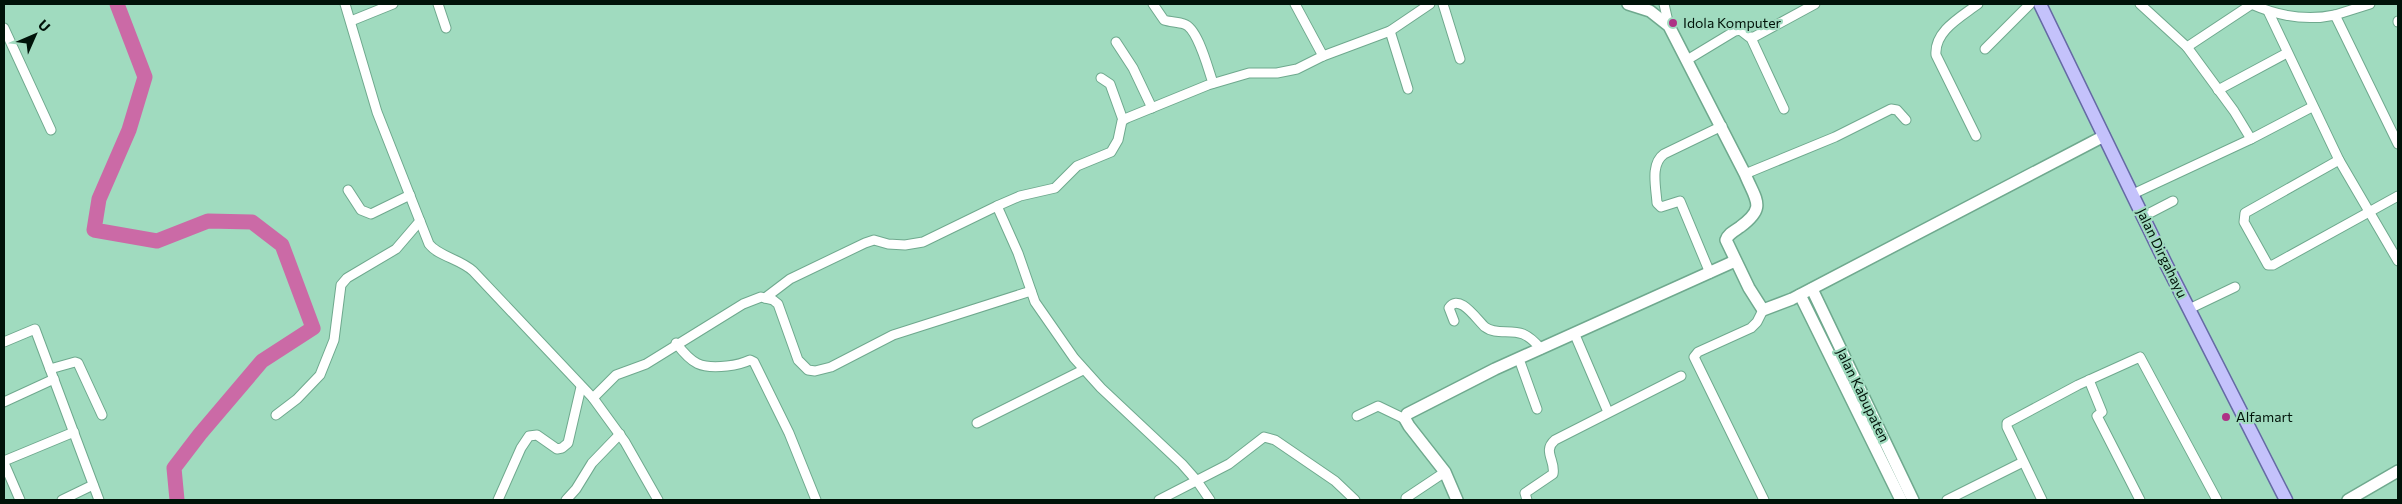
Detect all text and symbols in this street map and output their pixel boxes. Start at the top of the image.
north arrow [10,10,60,60]
place label: Idola Komputer [1683,14,1782,31]
text: U [35,16,54,35]
marker: Idola Komputer [1667,17,1679,29]
street label: Jalan Dirgahayu [2133,205,2191,300]
street label: Jalan Kabupaten [1833,345,1894,445]
place label: Alfamart [2236,408,2293,425]
marker: Alfamart [2220,411,2232,423]

